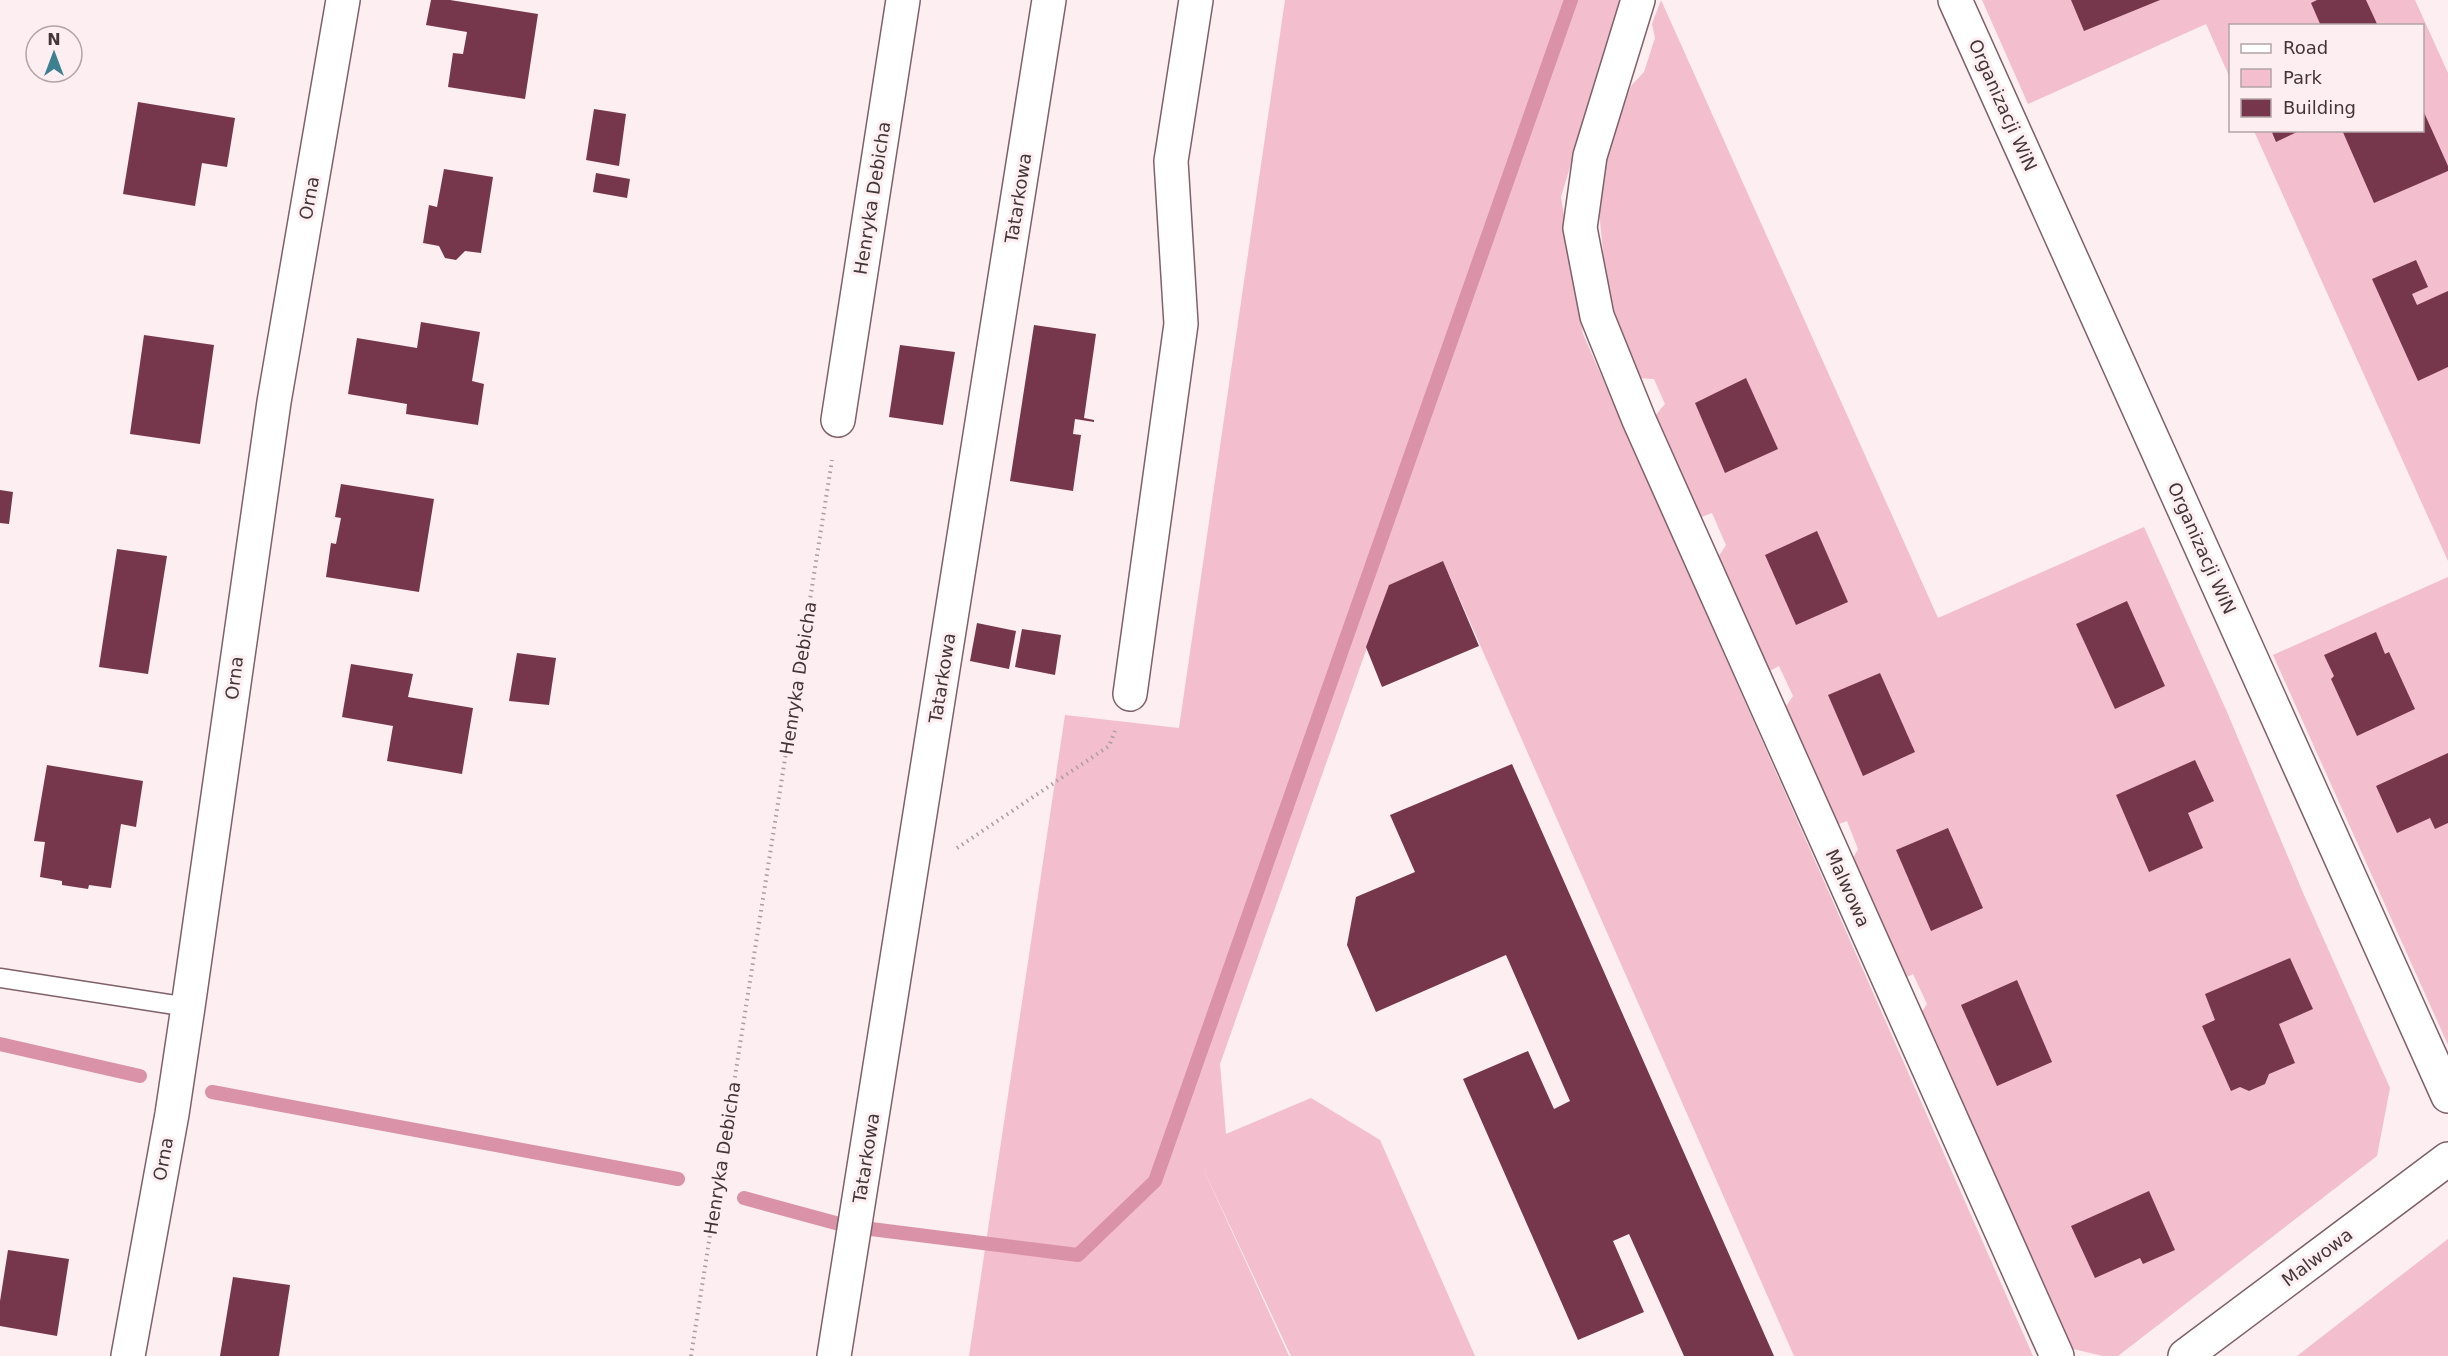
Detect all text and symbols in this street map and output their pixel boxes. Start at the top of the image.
north arrow [24,24,84,84]
legend [2229,24,2424,132]
text: N [47,30,61,49]
street label: Organizacji WiN [1965,36,2041,174]
text: Road [2283,37,2328,58]
text: Park [2283,67,2322,88]
text: Building [2283,97,2356,118]
street label: Henryka Debicha [850,120,894,276]
street label: Tatarkowa [1000,151,1035,246]
street label: Orna [295,175,323,221]
street label: Organizacji WiN [2164,479,2240,617]
street label: Henryka Debicha [776,600,820,756]
street label: Tatarkowa [924,631,959,726]
street label: Orna [221,655,247,701]
street label: Malwowa [1822,846,1874,930]
street label: Henryka Debicha [700,1080,744,1236]
street label: Tatarkowa [848,1111,883,1206]
street label: Orna [149,1136,177,1182]
street label: Malwowa [2278,1224,2356,1290]

